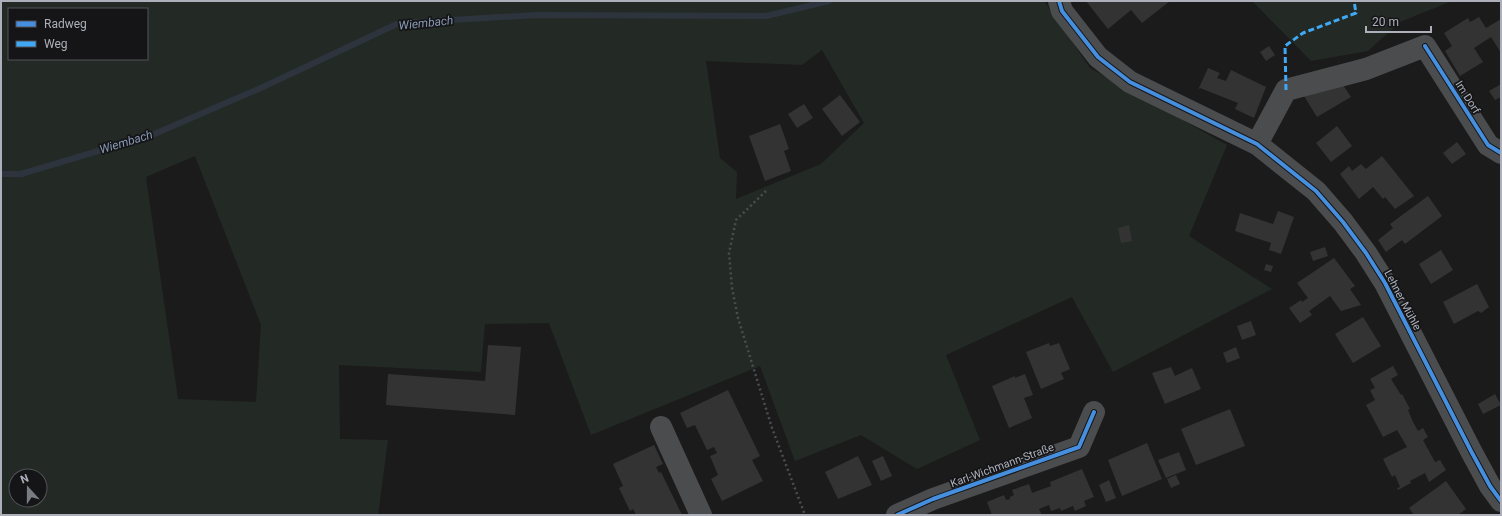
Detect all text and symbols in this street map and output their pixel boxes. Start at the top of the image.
legend [8,8,148,60]
scale bar [1366,8,1431,34]
water label: Wiembach [398,13,454,33]
text: 20 m [1372,15,1399,29]
text: Radweg [44,17,87,31]
text: Weg [44,37,68,51]
street label: Im Dorf [1452,78,1483,116]
water label: Wiembach [98,127,154,157]
street label: Lehner Mühle [1381,268,1424,333]
street label: Karl-Wichmann-Straße [949,441,1056,490]
north arrow [8,468,48,508]
text: N [19,472,31,487]

